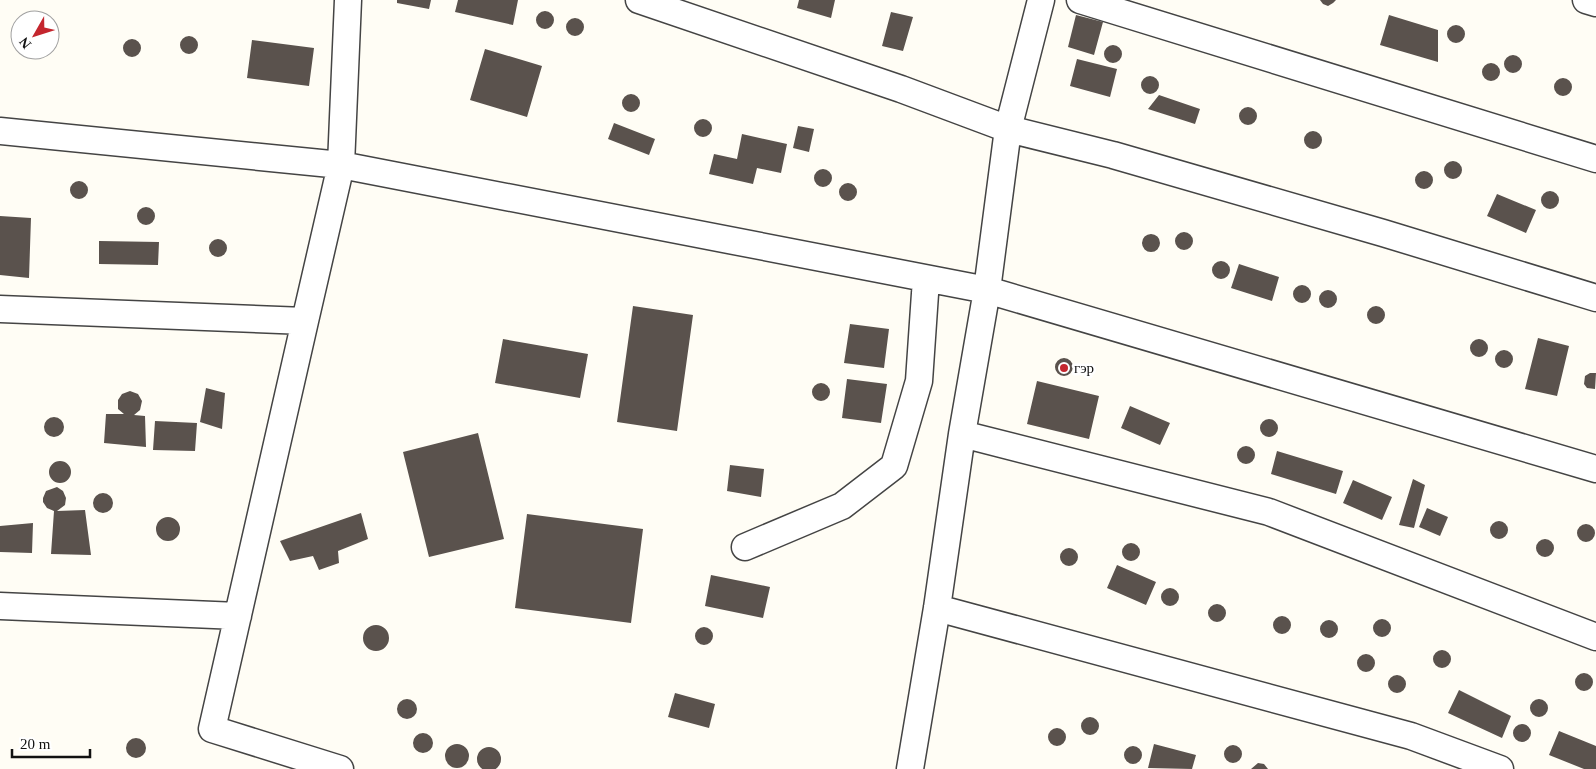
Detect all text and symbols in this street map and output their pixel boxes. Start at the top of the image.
north arrow [10,10,60,60]
text: N [16,34,34,52]
place label: гэр [1074,360,1094,376]
marker: гэр [1058,362,1070,374]
scale bar [12,726,90,758]
text: 20 m [20,736,51,752]

